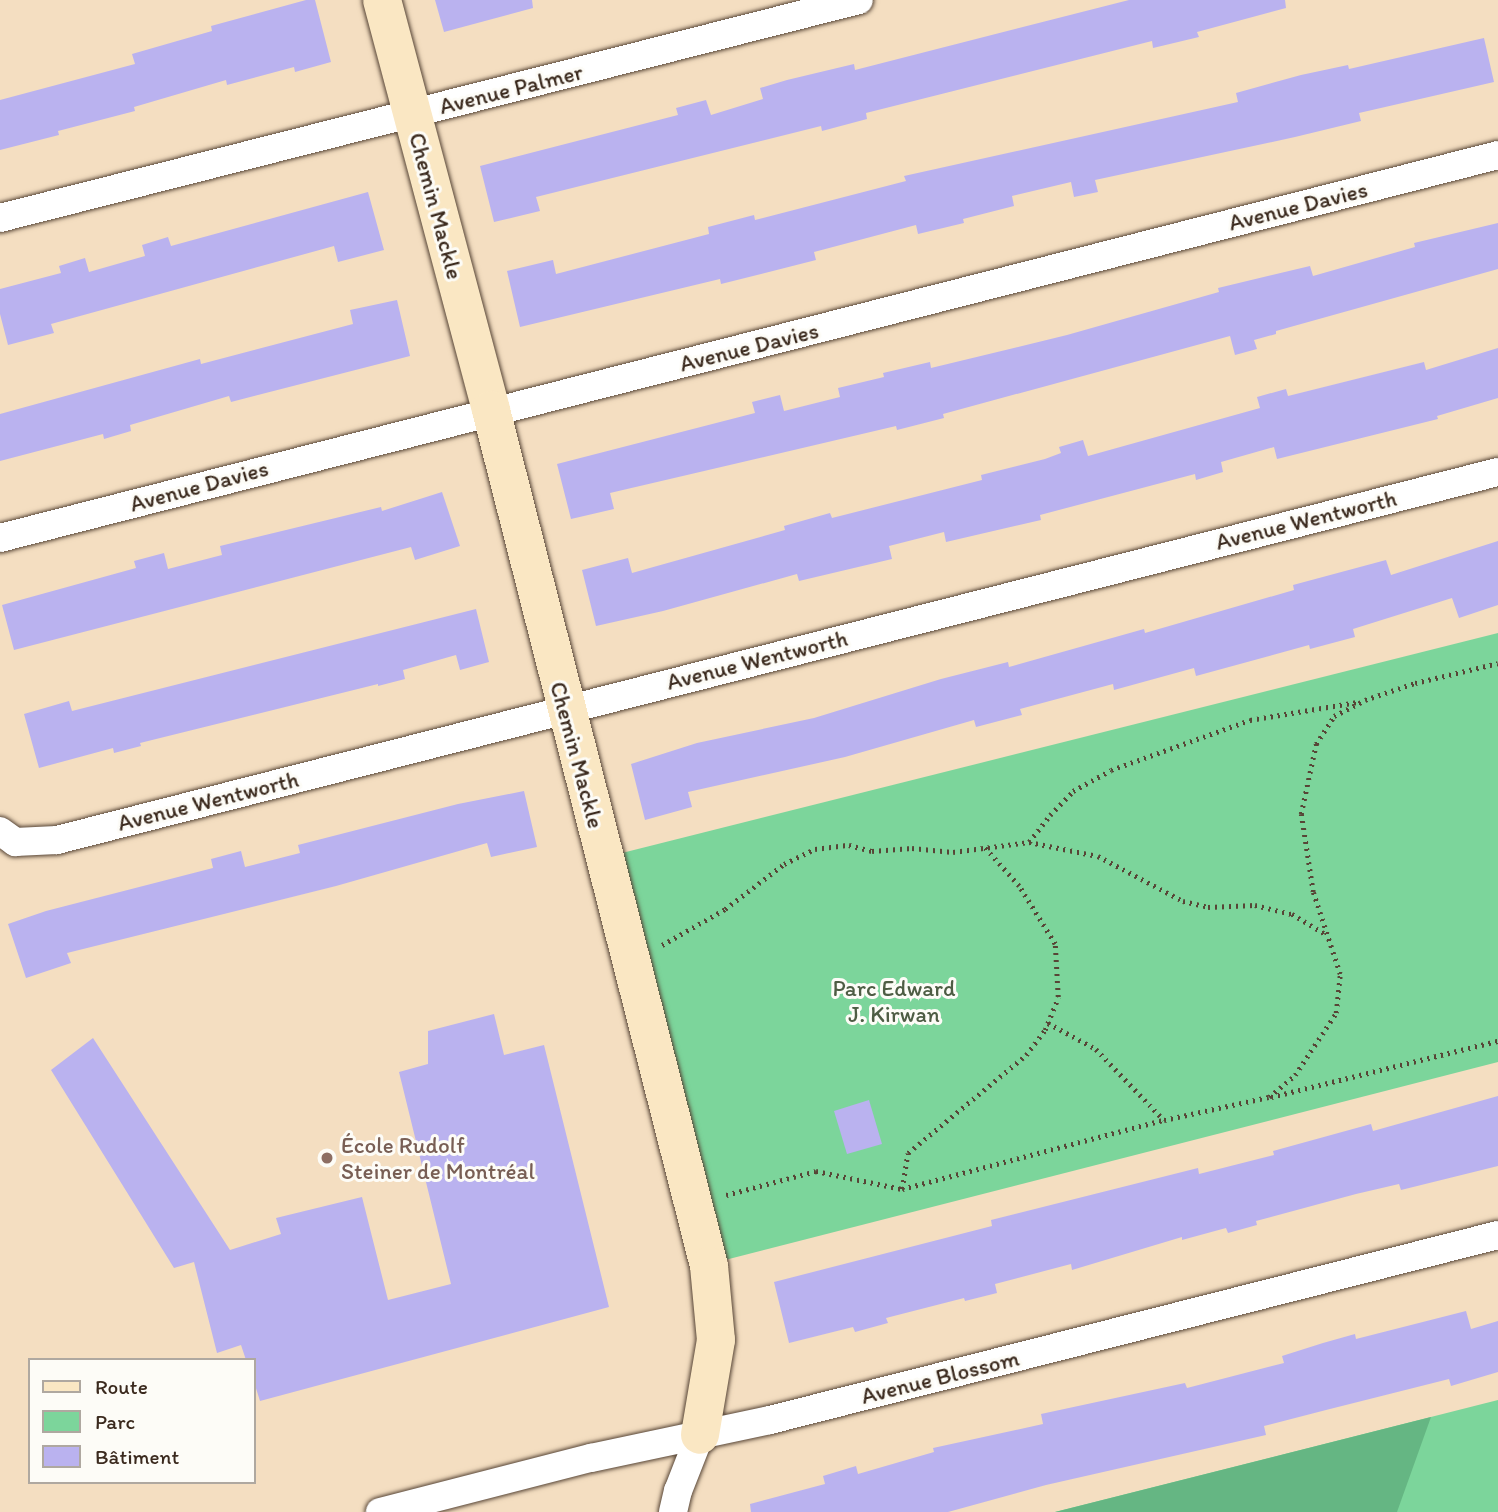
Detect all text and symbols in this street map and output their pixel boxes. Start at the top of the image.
street label: Avenue Palmer [437,58,585,120]
street label: Chemin Mackle [403,130,469,282]
street label: Avenue Davies [1226,175,1370,237]
street label: Avenue Davies [677,316,821,378]
street label: Avenue Davies [127,454,271,518]
street label: Avenue Wentworth [1212,484,1400,556]
street label: Avenue Wentworth [663,624,851,696]
street label: Chemin Mackle [544,679,610,831]
street label: Avenue Wentworth [114,765,302,837]
park label: Parc Edward J. Kirwan [832,974,956,1028]
place label: École Rudolf Steiner de Montréal [341,1131,535,1185]
marker: École Rudolf Steiner de Montréal [319,1150,335,1166]
street label: Avenue Blossom [858,1344,1022,1410]
legend [28,1358,256,1484]
text: Route [95,1374,148,1399]
text: Parc [95,1409,135,1434]
text: Bâtiment [95,1444,179,1469]

